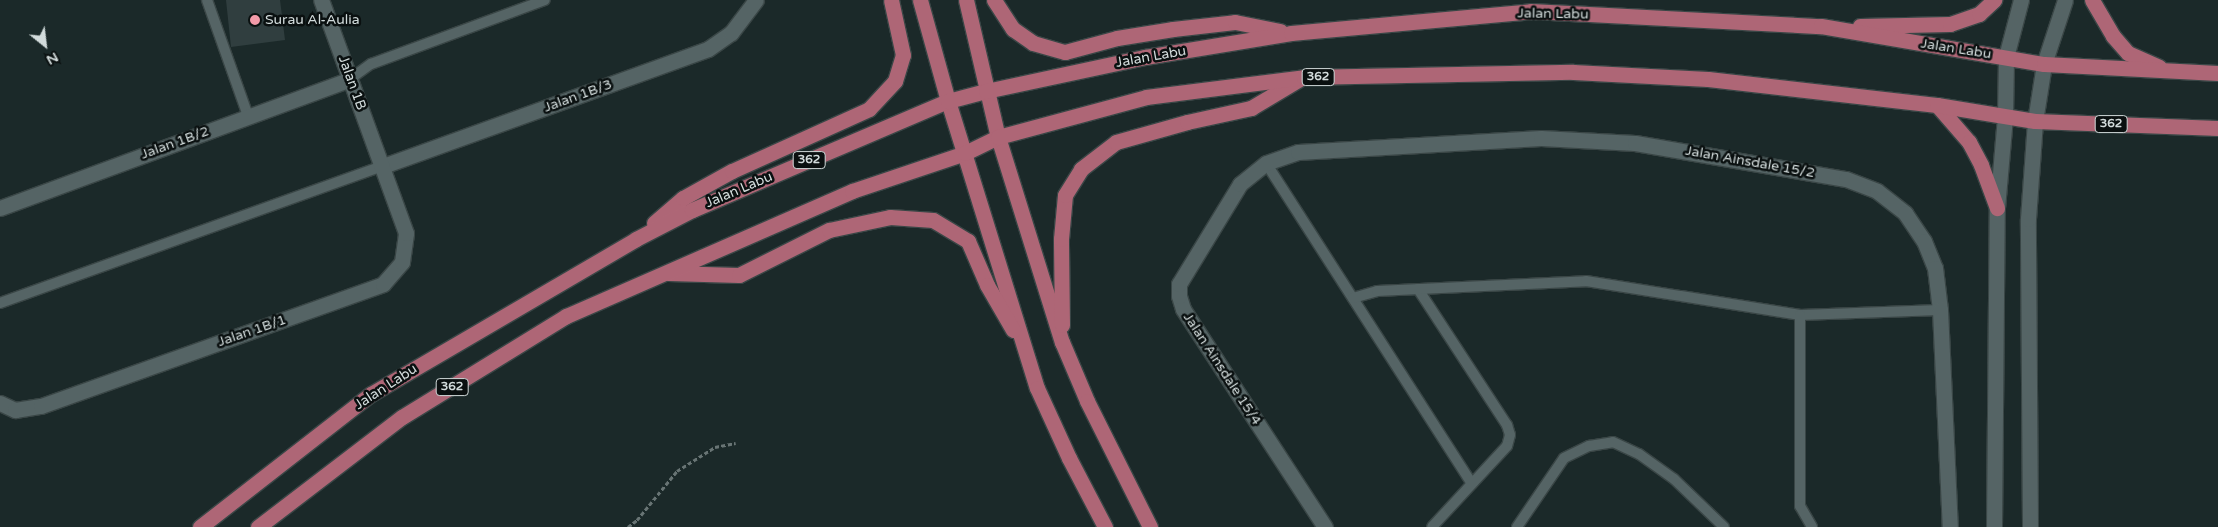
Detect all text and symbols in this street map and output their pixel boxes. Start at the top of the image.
street label: Jalan Labu [1517,5,1589,23]
place label: Surau Al-Aulia [265,12,359,28]
marker: Surau Al-Aulia [249,14,261,26]
north arrow [20,20,70,70]
street label: Jalan Labu [1920,35,1992,63]
street label: Jalan Labu [1114,43,1188,71]
text: N [43,48,62,69]
street label: Jalan 1B [334,54,370,112]
road number: 362 [1300,68,1336,86]
street label: Jalan 1B/3 [542,76,614,116]
road number: 362 [2094,115,2128,134]
street label: Jalan 1B/2 [139,123,211,163]
street label: Jalan Ainsdale 15/2 [1684,142,1816,182]
road number: 362 [792,150,826,170]
street label: Jalan Labu [703,168,775,212]
street label: Jalan Ainsdale 15/4 [1179,310,1265,428]
street label: Jalan 1B/1 [216,311,288,351]
street label: Jalan Labu [352,361,420,413]
road number: 362 [434,378,470,397]

